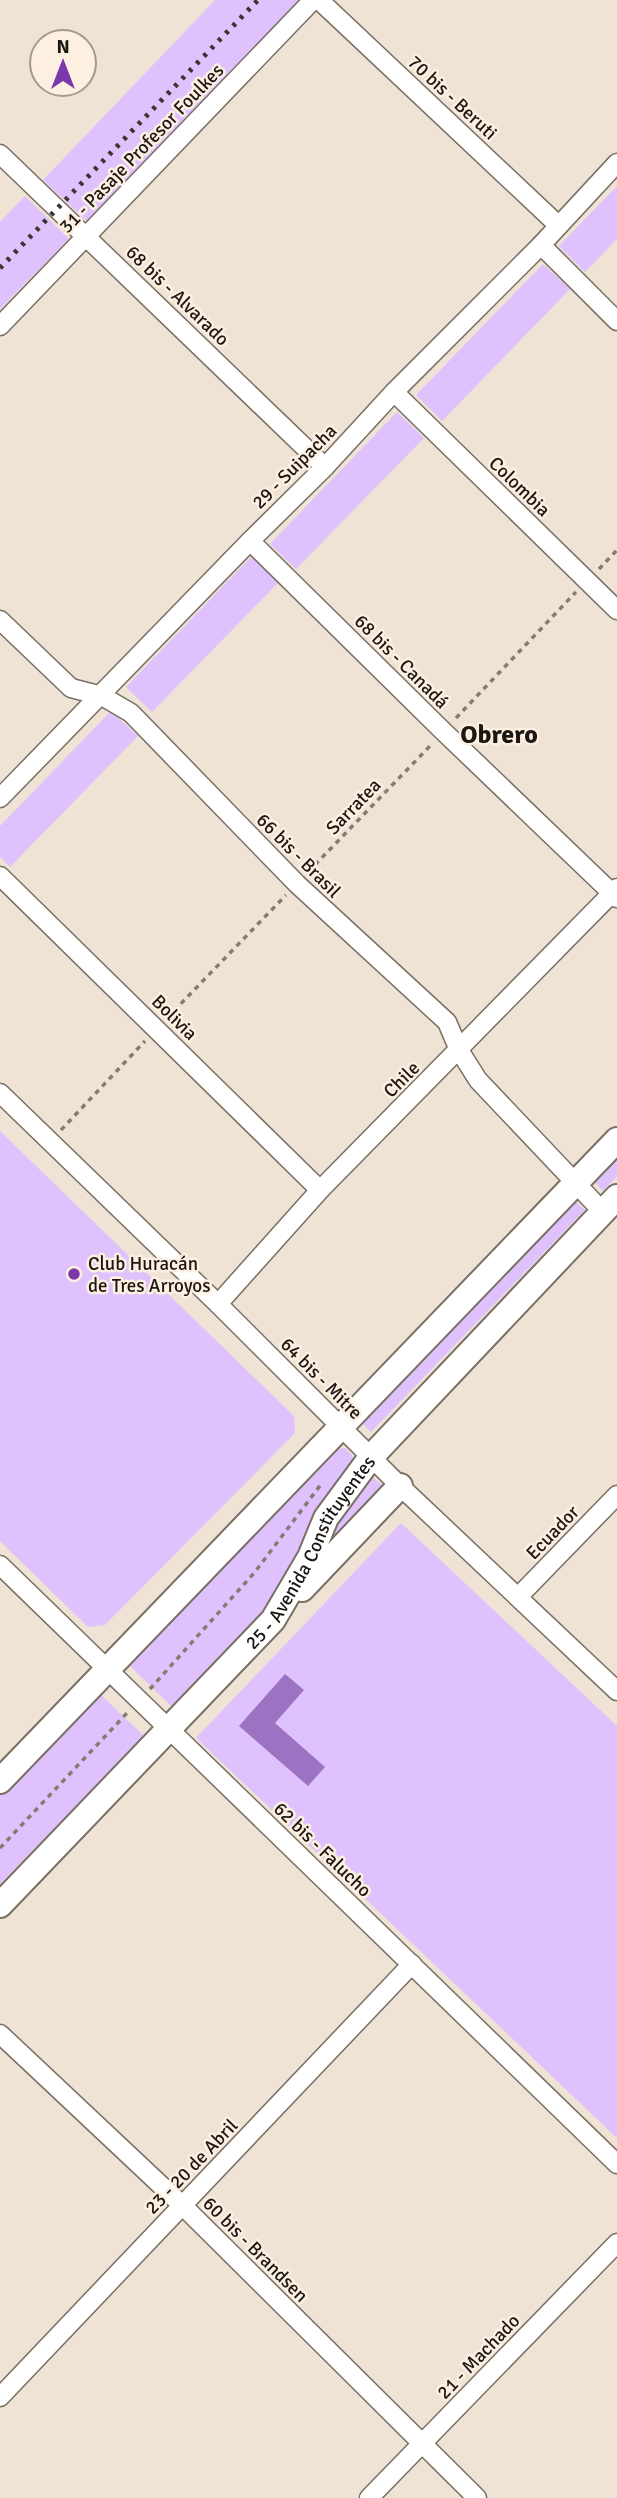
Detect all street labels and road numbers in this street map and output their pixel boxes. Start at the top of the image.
street label: 70 bis - Beruti [403,50,502,145]
street label: 31 - Pasaje Profesor Foulkes [54,59,229,239]
street label: 68 bis - Alvarado [121,240,234,351]
street label: 29 - Suipacha [247,419,342,514]
street label: Colombia [483,452,555,522]
street label: 68 bis - Canadá [349,609,454,714]
street label: Sarratea [321,774,386,840]
street label: 66 bis - Brasil [251,808,346,903]
street label: Bolivia [146,990,202,1046]
street label: Chile [378,1056,425,1103]
street label: 64 bis - Mitre [275,1333,367,1425]
street label: 25 - Avenida Constituyentes [240,1451,381,1655]
street label: Ecuador [521,1500,584,1565]
street label: 62 bis - Falucho [268,1797,376,1903]
street label: 23 - 20 de Abril [140,2114,243,2220]
street label: 60 bis - Brandsen [197,2192,313,2308]
street label: 21 - Machado [432,2309,525,2404]

